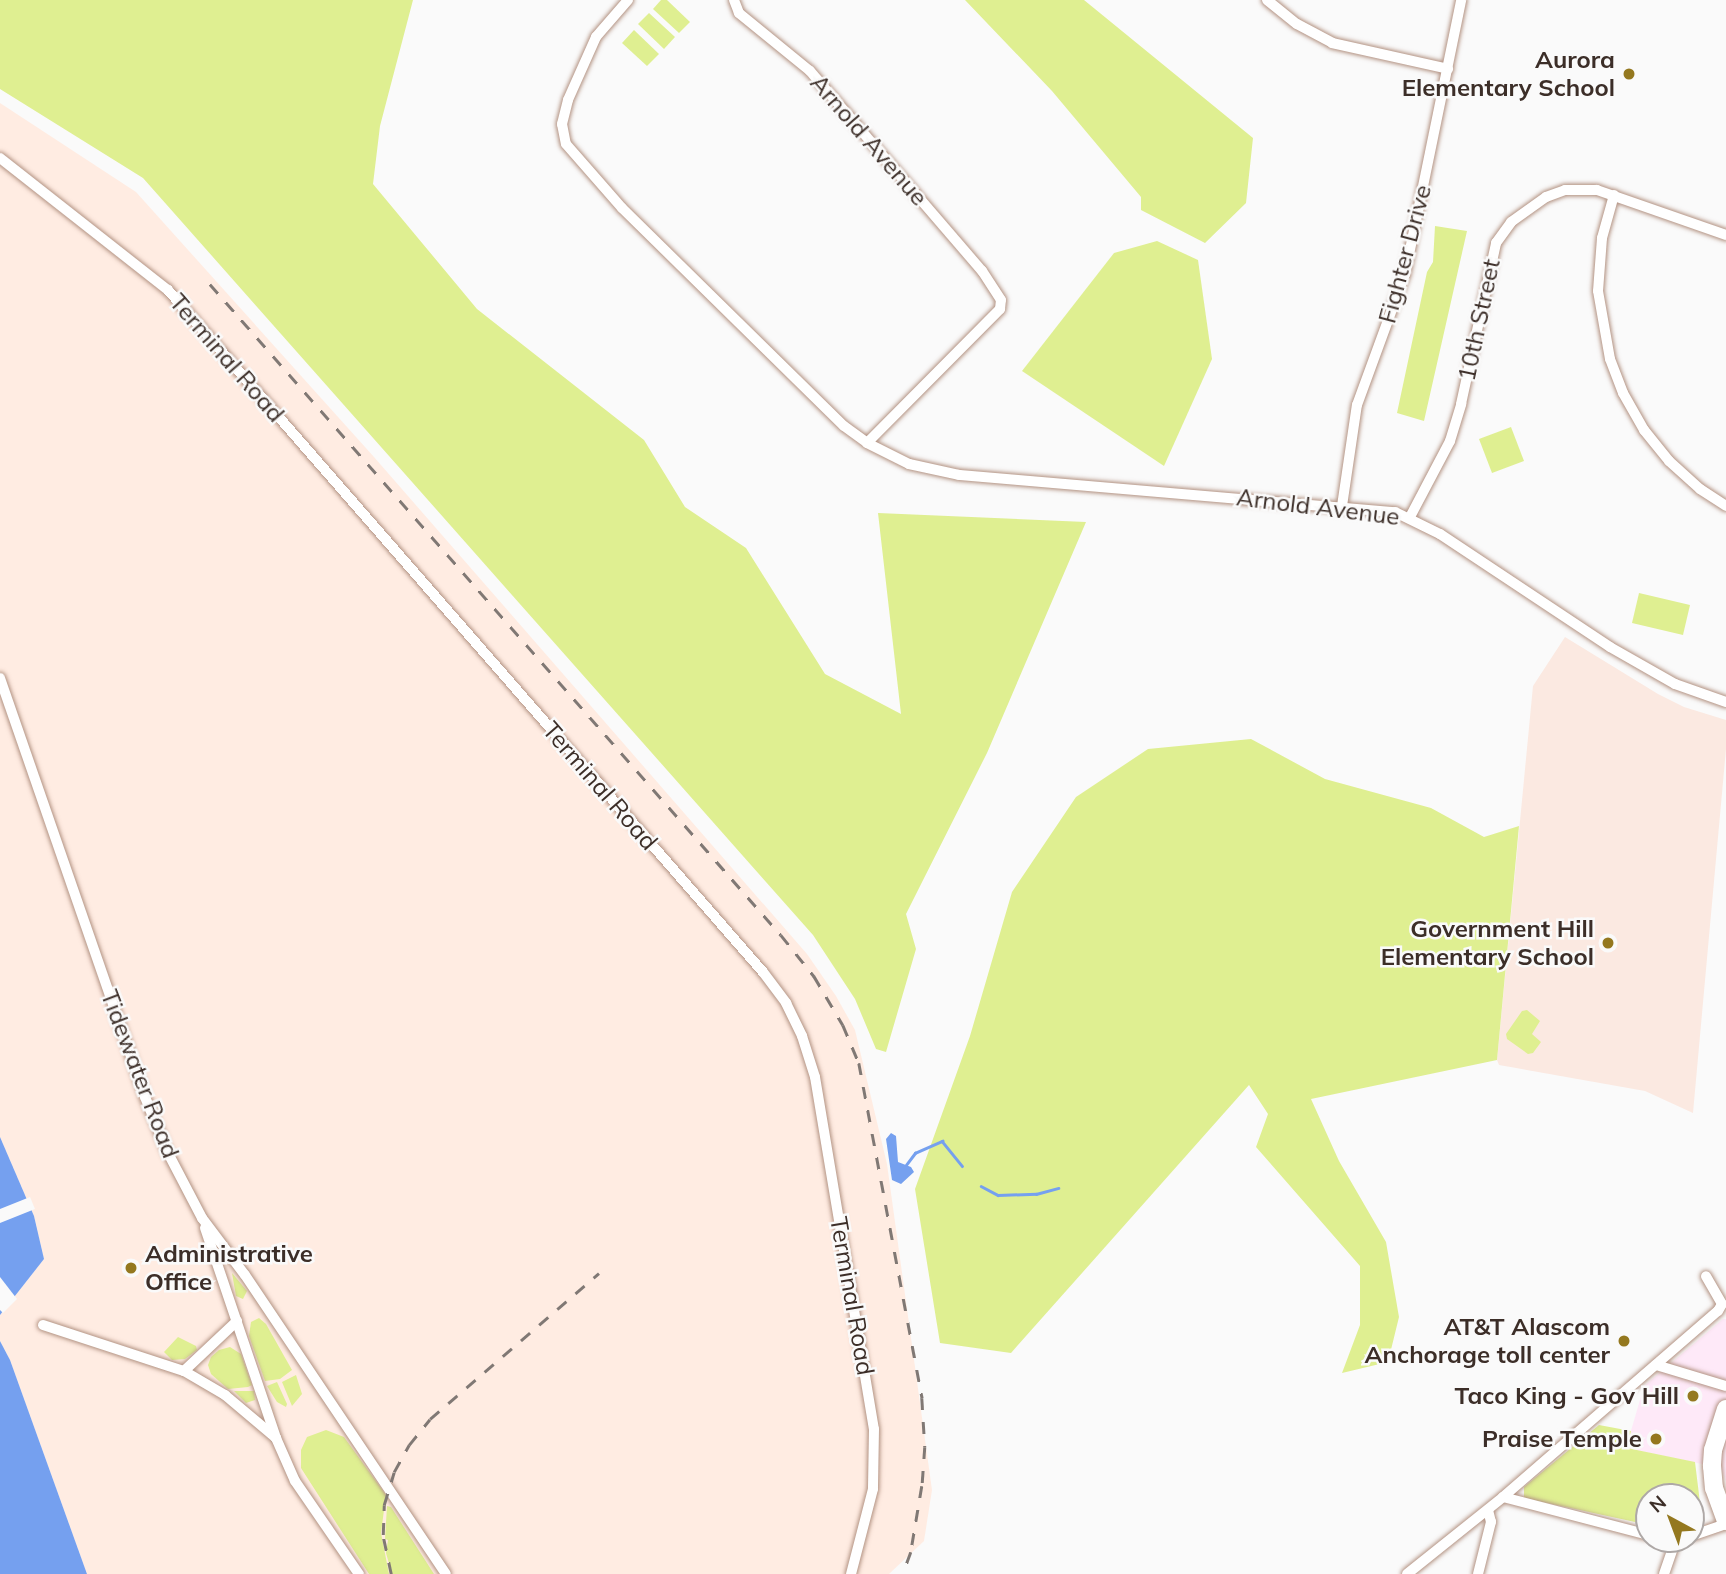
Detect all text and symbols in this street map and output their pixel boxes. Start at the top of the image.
place label: Aurora Elementary School [1402,46,1615,102]
marker: Aurora Elementary School [1621,66,1637,82]
street label: Arnold Avenue [804,69,934,211]
street label: Fighter Drive [1373,182,1437,326]
street label: 10th Street [1452,256,1506,384]
street label: Terminal Road [163,288,291,428]
street label: Arnold Avenue [1235,483,1401,531]
street label: Terminal Road [536,716,664,856]
place label: Government Hill Elementary School [1381,915,1594,971]
marker: Government Hill Elementary School [1600,935,1616,951]
street label: Tidewater Road [95,986,185,1162]
street label: Terminal Road [824,1214,880,1378]
place label: Administrative Office [145,1240,313,1296]
marker: Administrative Office [123,1260,139,1276]
place label: AT&T Alascom Anchorage toll center [1365,1313,1610,1369]
marker: AT&T Alascom Anchorage toll center [1616,1333,1632,1349]
place label: Taco King - Gov Hill [1454,1382,1679,1410]
marker: Taco King - Gov Hill [1685,1388,1701,1404]
place label: Praise Temple [1482,1425,1642,1453]
marker: Praise Temple [1648,1431,1664,1447]
north arrow [1635,1483,1705,1553]
text: N [1644,1490,1671,1517]

